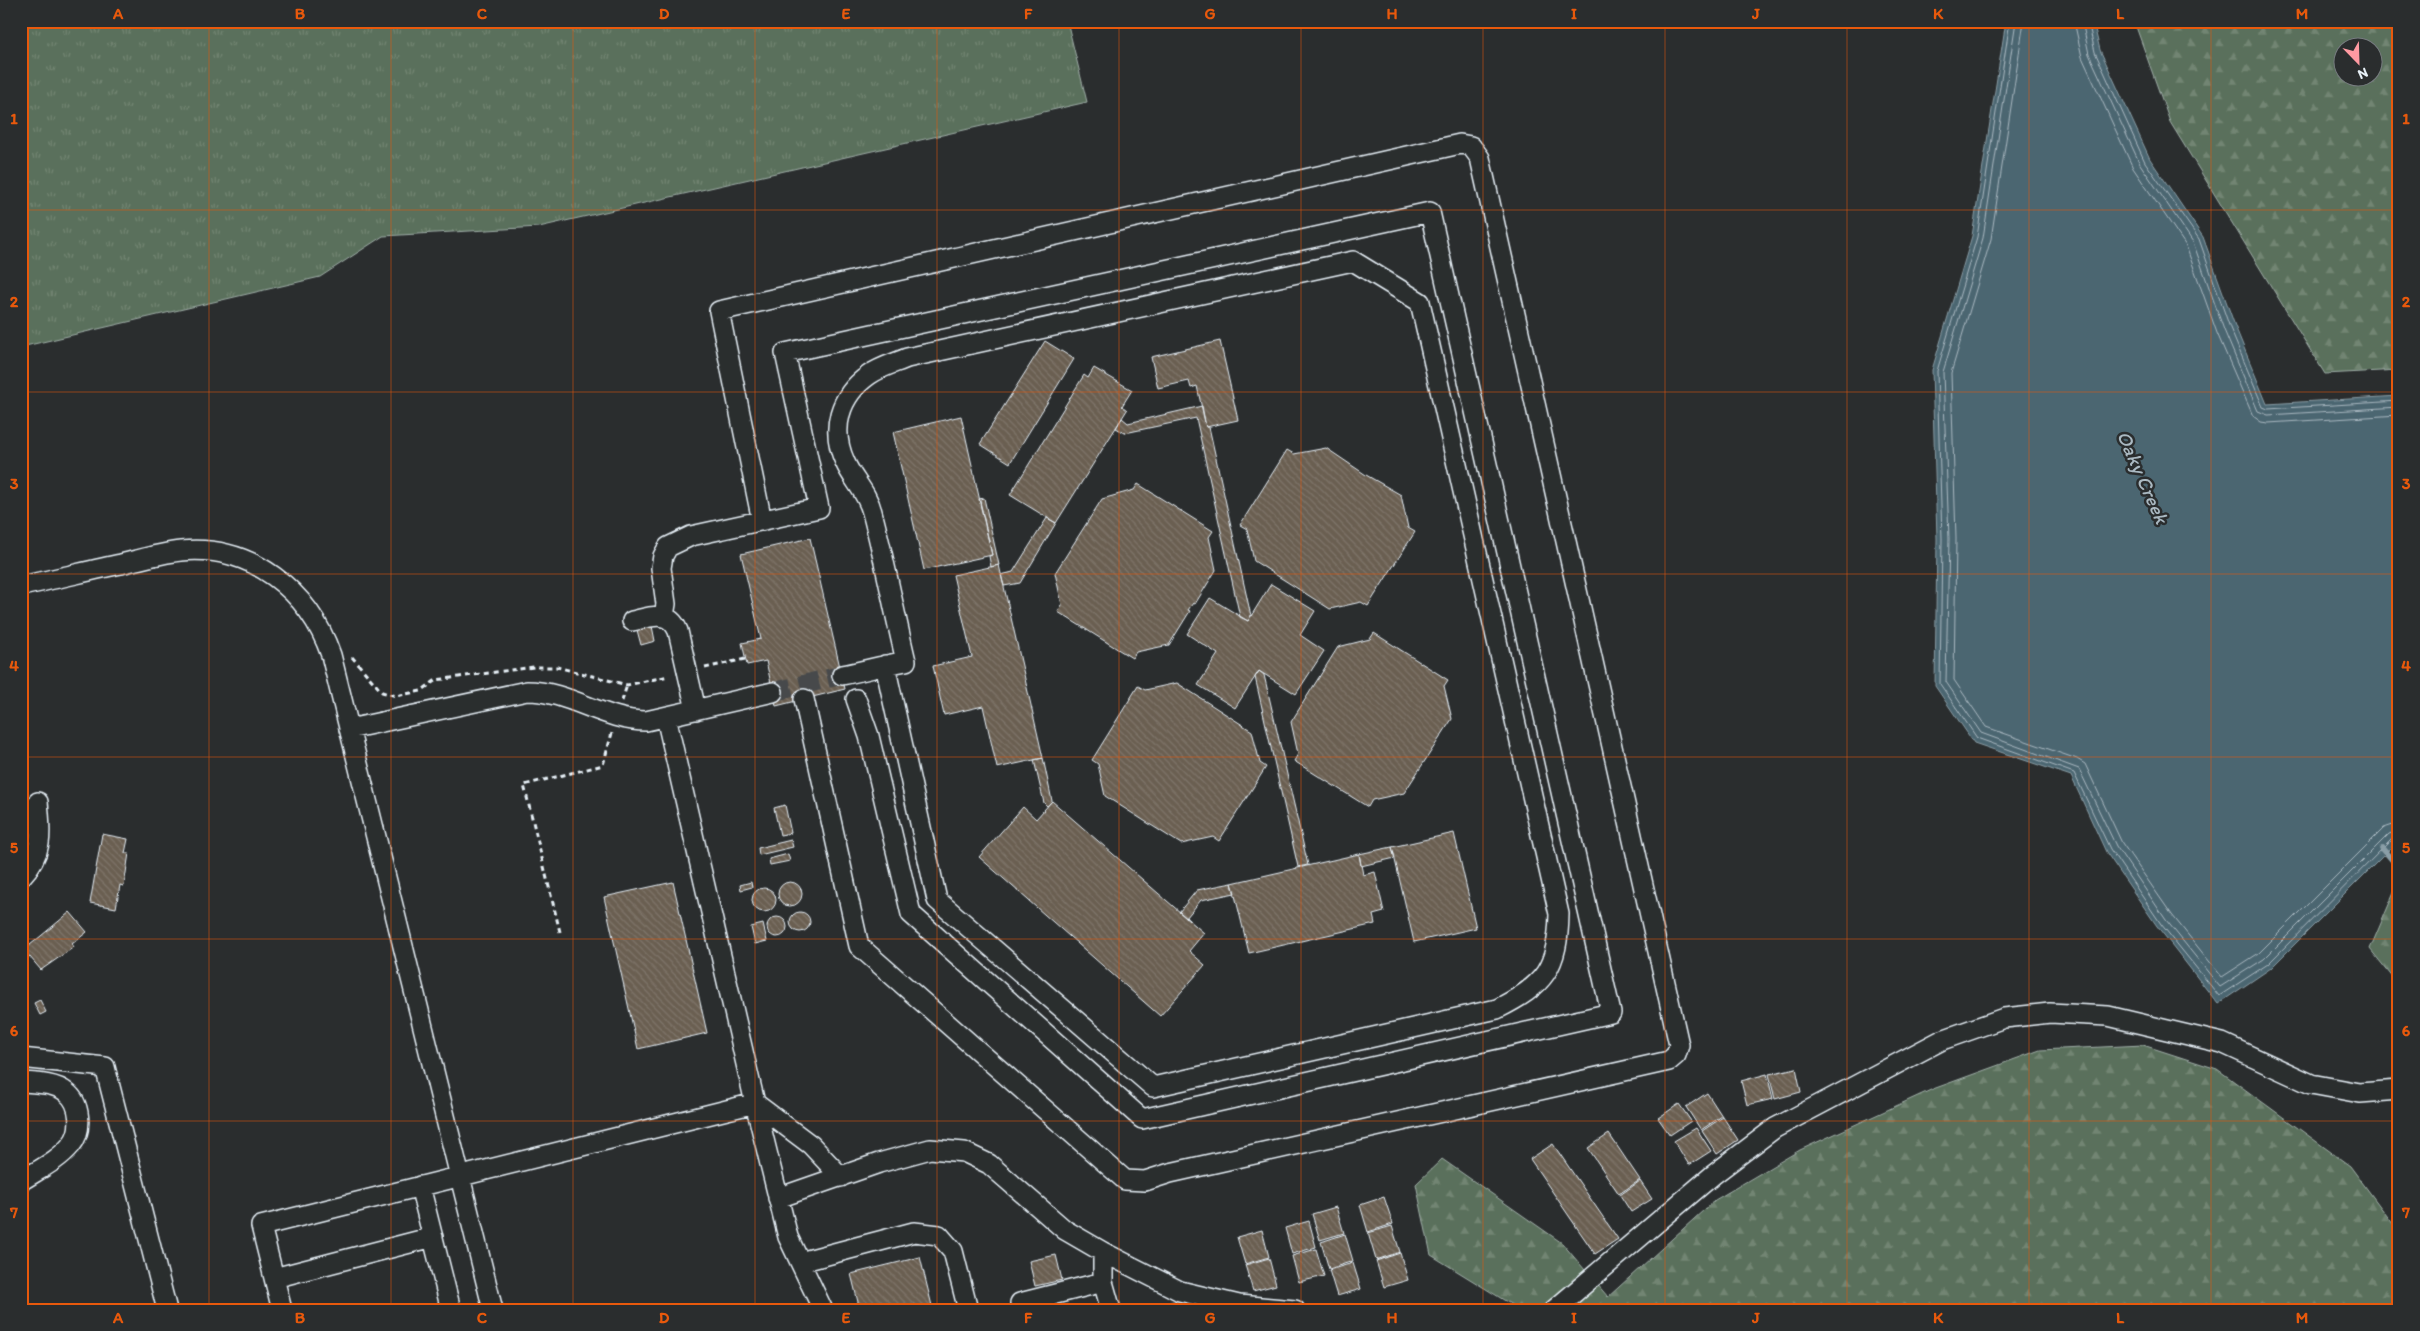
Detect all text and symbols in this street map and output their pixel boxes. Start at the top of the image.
text: A [112,4,124,23]
text: B [295,4,306,23]
text: C [477,4,488,23]
text: D [659,4,670,23]
text: E [842,4,851,23]
text: F [1024,4,1033,23]
text: G [1204,4,1216,23]
text: H [1386,4,1398,23]
text: I [1571,4,1577,23]
text: J [1751,4,1760,23]
text: K [1933,4,1944,23]
text: L [2116,4,2125,23]
text: M [2296,4,2308,23]
north arrow [2332,38,2382,88]
text: N [2355,64,2371,83]
text: 1 [10,109,18,128]
text: 1 [2402,109,2410,128]
text: 2 [10,292,19,311]
text: 2 [2402,292,2411,311]
water label: Oaky Creek [2112,427,2175,529]
text: 3 [10,474,19,493]
text: 3 [2402,474,2411,493]
text: 4 [9,656,19,675]
text: 4 [2401,656,2411,675]
text: 5 [10,838,19,857]
text: 5 [2402,838,2411,857]
text: 6 [10,1021,19,1040]
text: 6 [2402,1021,2411,1040]
text: 7 [9,1203,18,1222]
text: 7 [2401,1203,2410,1222]
text: A [112,1308,124,1327]
text: B [295,1308,306,1327]
text: C [477,1308,488,1327]
text: D [659,1308,670,1327]
text: E [842,1308,851,1327]
text: F [1024,1308,1033,1327]
text: G [1204,1308,1216,1327]
text: H [1386,1308,1398,1327]
text: I [1571,1308,1577,1327]
text: J [1751,1308,1760,1327]
text: K [1933,1308,1944,1327]
text: L [2116,1308,2125,1327]
text: M [2296,1308,2308,1327]

